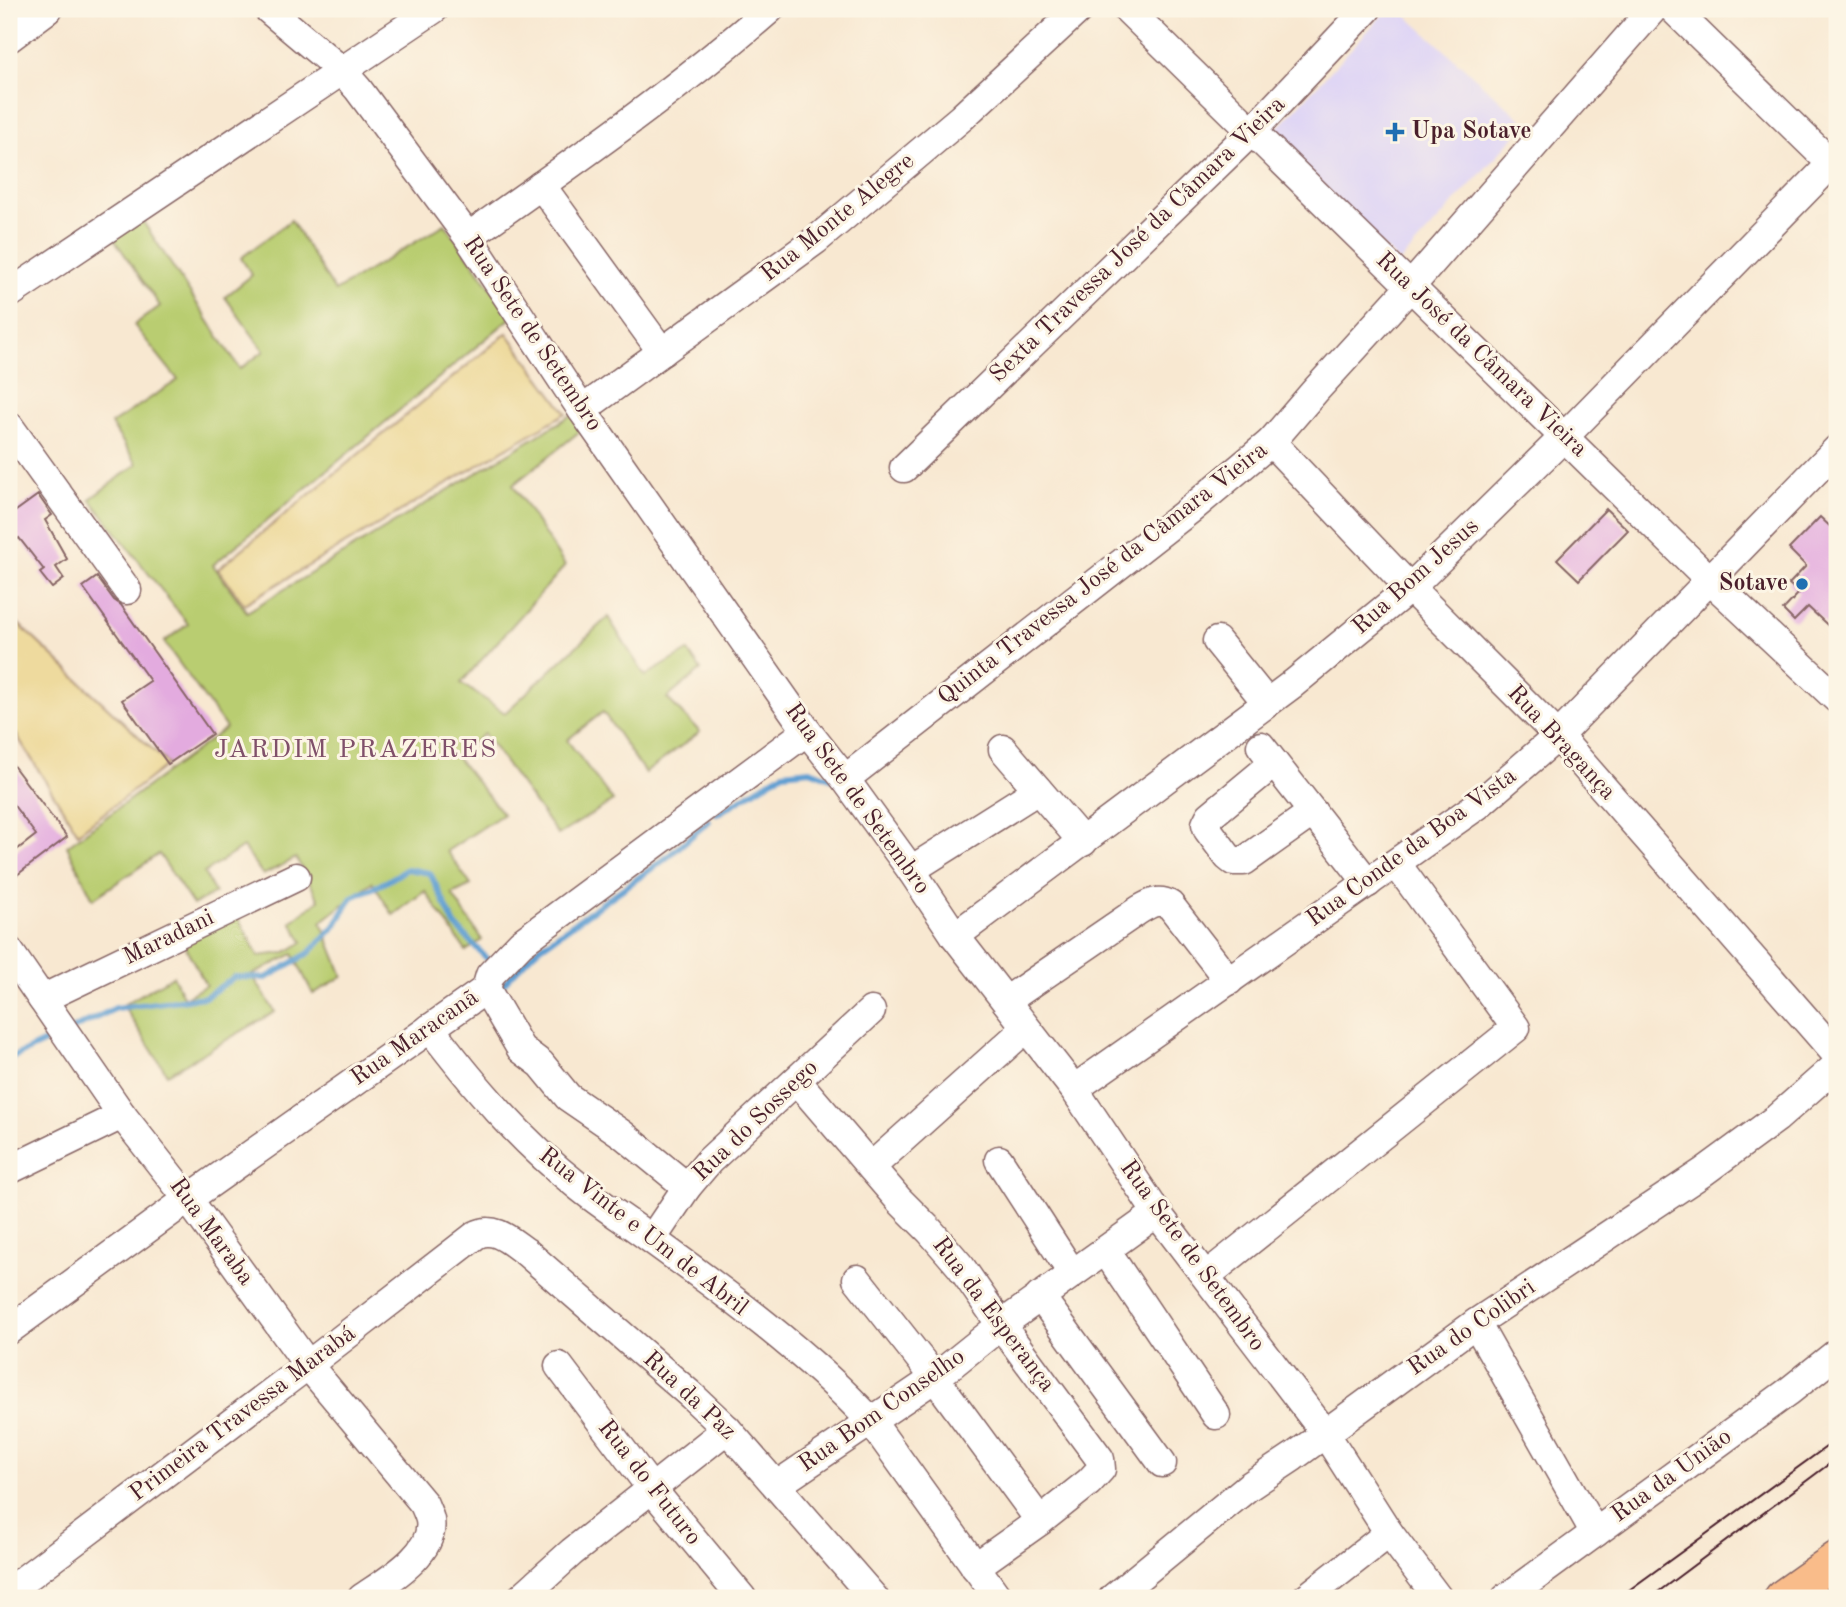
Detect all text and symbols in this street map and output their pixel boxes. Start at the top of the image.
street label: Sexta Travessa José da Câmara Vieira [986,92,1290,388]
place label: Upa Sotave [1411,120,1531,144]
marker: Upa Sotave [1385,122,1405,142]
street label: Rua Monte Alegre [757,149,919,287]
street label: Rua Sete de Setembro [458,232,606,436]
street label: Rua José da Câmara Vieira [1371,248,1591,462]
street label: Quinta Travessa José da Câmara Vieira [934,438,1272,710]
street label: Rua Bom Jesus [1348,514,1484,640]
place label: Sotave [1719,572,1788,596]
marker: Sotave [1794,576,1810,592]
street label: Rua Bragança [1502,681,1620,805]
street label: Rua Sete de Setembro [780,699,934,899]
district label: JARDIM PRAZERES [214,737,498,763]
street label: Rua Conde da Boa Vista [1303,764,1521,932]
street label: Maradani [120,906,218,970]
street label: Rua Maracanã [347,985,483,1091]
street label: Rua do Sossego [689,1056,823,1186]
street label: Rua Vinte e Um de Abril [534,1143,752,1321]
street label: Rua Sete de Setembro [1115,1156,1269,1356]
street label: Rua Maraba [164,1174,258,1290]
street label: Rua da Esperança [927,1233,1059,1397]
street label: Rua do Colibri [1404,1275,1540,1381]
street label: Primeira Travessa Marabá [126,1321,360,1506]
street label: Rua Bom Conselho [795,1345,969,1477]
street label: Rua da Paz [638,1347,740,1445]
street label: Rua do Futuro [593,1416,705,1550]
street label: Rua da União [1608,1425,1736,1527]

